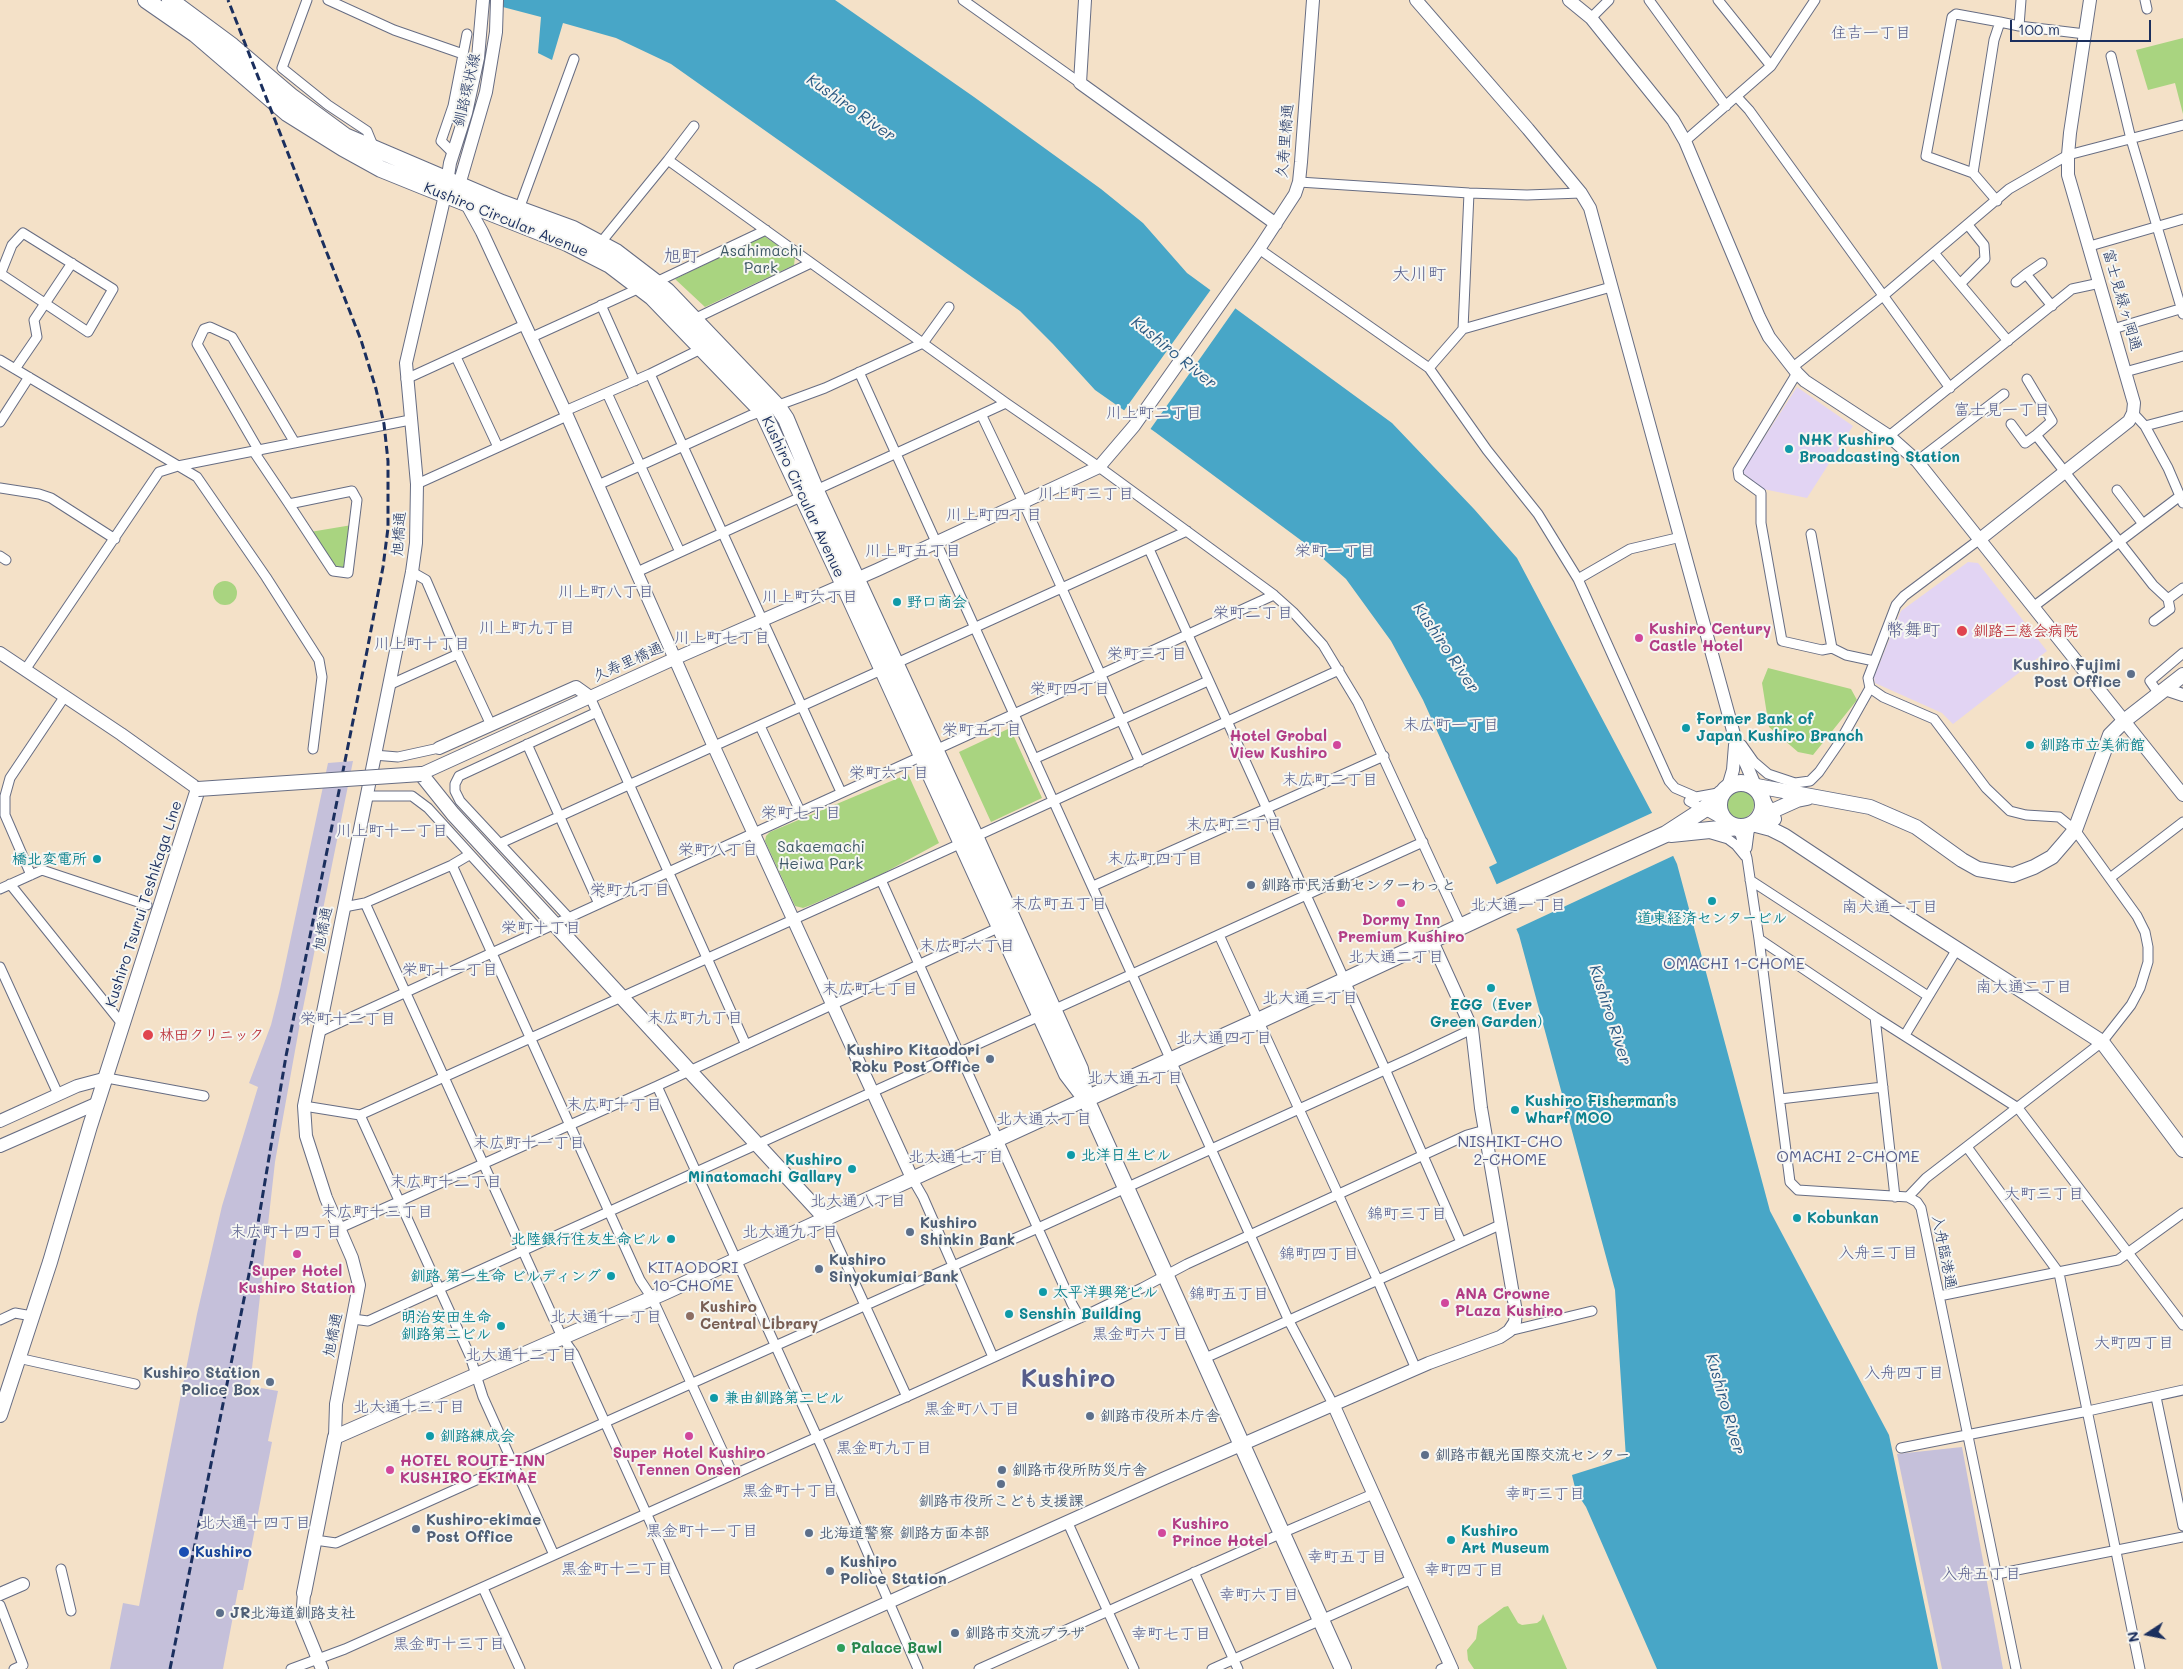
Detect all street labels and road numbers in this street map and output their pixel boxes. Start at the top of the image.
street label: 釧路環状線 [450,51,484,129]
street label: 久寿里橋通 [1273,103,1297,179]
street label: Kushiro Circular Avenue [421,179,591,261]
street label: 富士見緑ヶ岡通 [2099,247,2145,353]
street label: Kushiro Circular Avenue [758,413,848,581]
street label: 旭橋通 [388,511,410,557]
street label: 久寿里橋通 [590,639,666,685]
street label: Kushiro Tsurui Teshikaga Line [102,798,186,1010]
street label: 旭橋通 [310,905,336,953]
street label: 入舟臨港通 [1928,1213,1960,1291]
street label: 旭橋通 [320,1311,346,1359]

